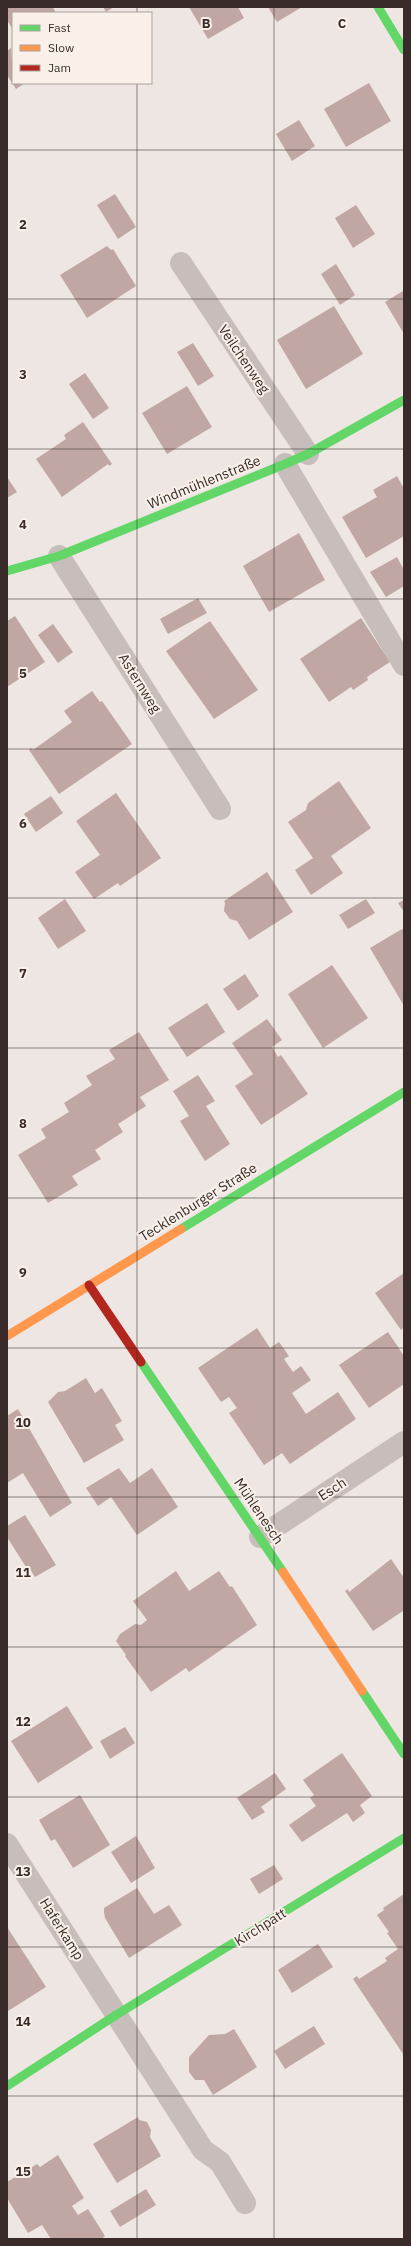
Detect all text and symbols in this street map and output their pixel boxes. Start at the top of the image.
legend [12,12,152,84]
text: B [202,15,211,32]
text: C [338,15,347,32]
text: Fast [48,20,71,35]
text: Slow [48,40,74,55]
text: Jam [48,60,71,75]
text: 2 [19,216,27,233]
street label: Veilchenweg [214,321,274,397]
text: 3 [19,366,27,383]
street label: Windmühlenstraße [145,451,263,513]
text: 4 [19,516,27,533]
street label: Asternweg [115,650,166,717]
text: 5 [19,665,27,682]
text: 6 [19,815,27,832]
text: 7 [19,965,27,982]
text: 8 [19,1115,27,1132]
street label: Tecklenburger Straße [136,1158,260,1245]
text: 9 [19,1264,27,1281]
text: 10 [15,1414,31,1431]
street label: Esch [315,1473,349,1505]
street label: Mühlenesch [230,1474,288,1548]
text: 11 [15,1564,31,1581]
text: 12 [15,1713,31,1730]
text: 13 [15,1863,31,1880]
street label: Haferkamp [36,1895,88,1963]
street label: Kirchpatt [231,1904,289,1950]
text: 14 [15,2013,31,2030]
text: 15 [15,2163,31,2180]

